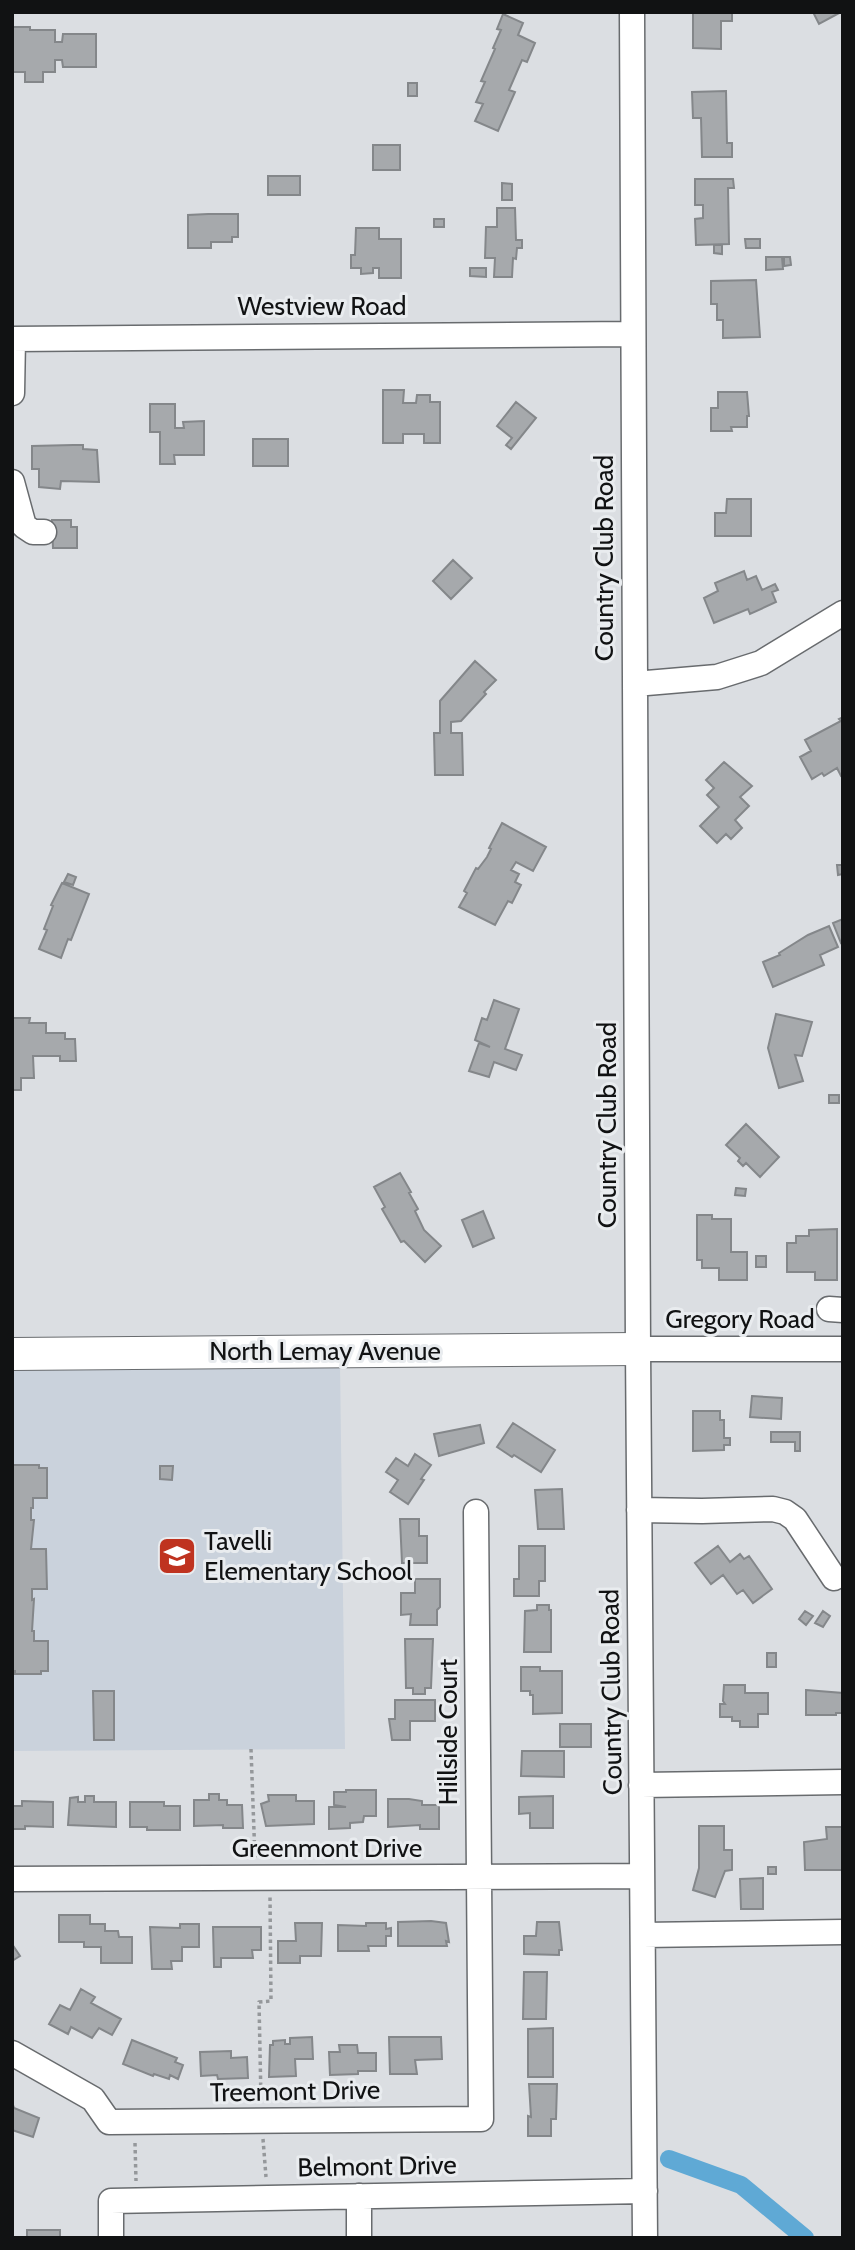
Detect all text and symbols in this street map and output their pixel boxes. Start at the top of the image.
street label: Westview Road [237,290,407,322]
street label: Country Club Road [588,455,620,661]
street label: Country Club Road [591,1022,623,1228]
street label: Gregory Road [665,1303,815,1335]
street label: North Lemay Avenue [209,1335,441,1367]
place label: Tavelli Elementary School [204,1525,412,1587]
school or university icon: Tavelli Elementary School [156,1535,198,1577]
street label: Country Club Road [593,1589,629,1795]
street label: Hillside Court [432,1659,464,1805]
street label: Greenmont Drive [232,1832,422,1864]
street label: Treemont Drive [210,2074,380,2108]
street label: Belmont Drive [297,2149,457,2183]

